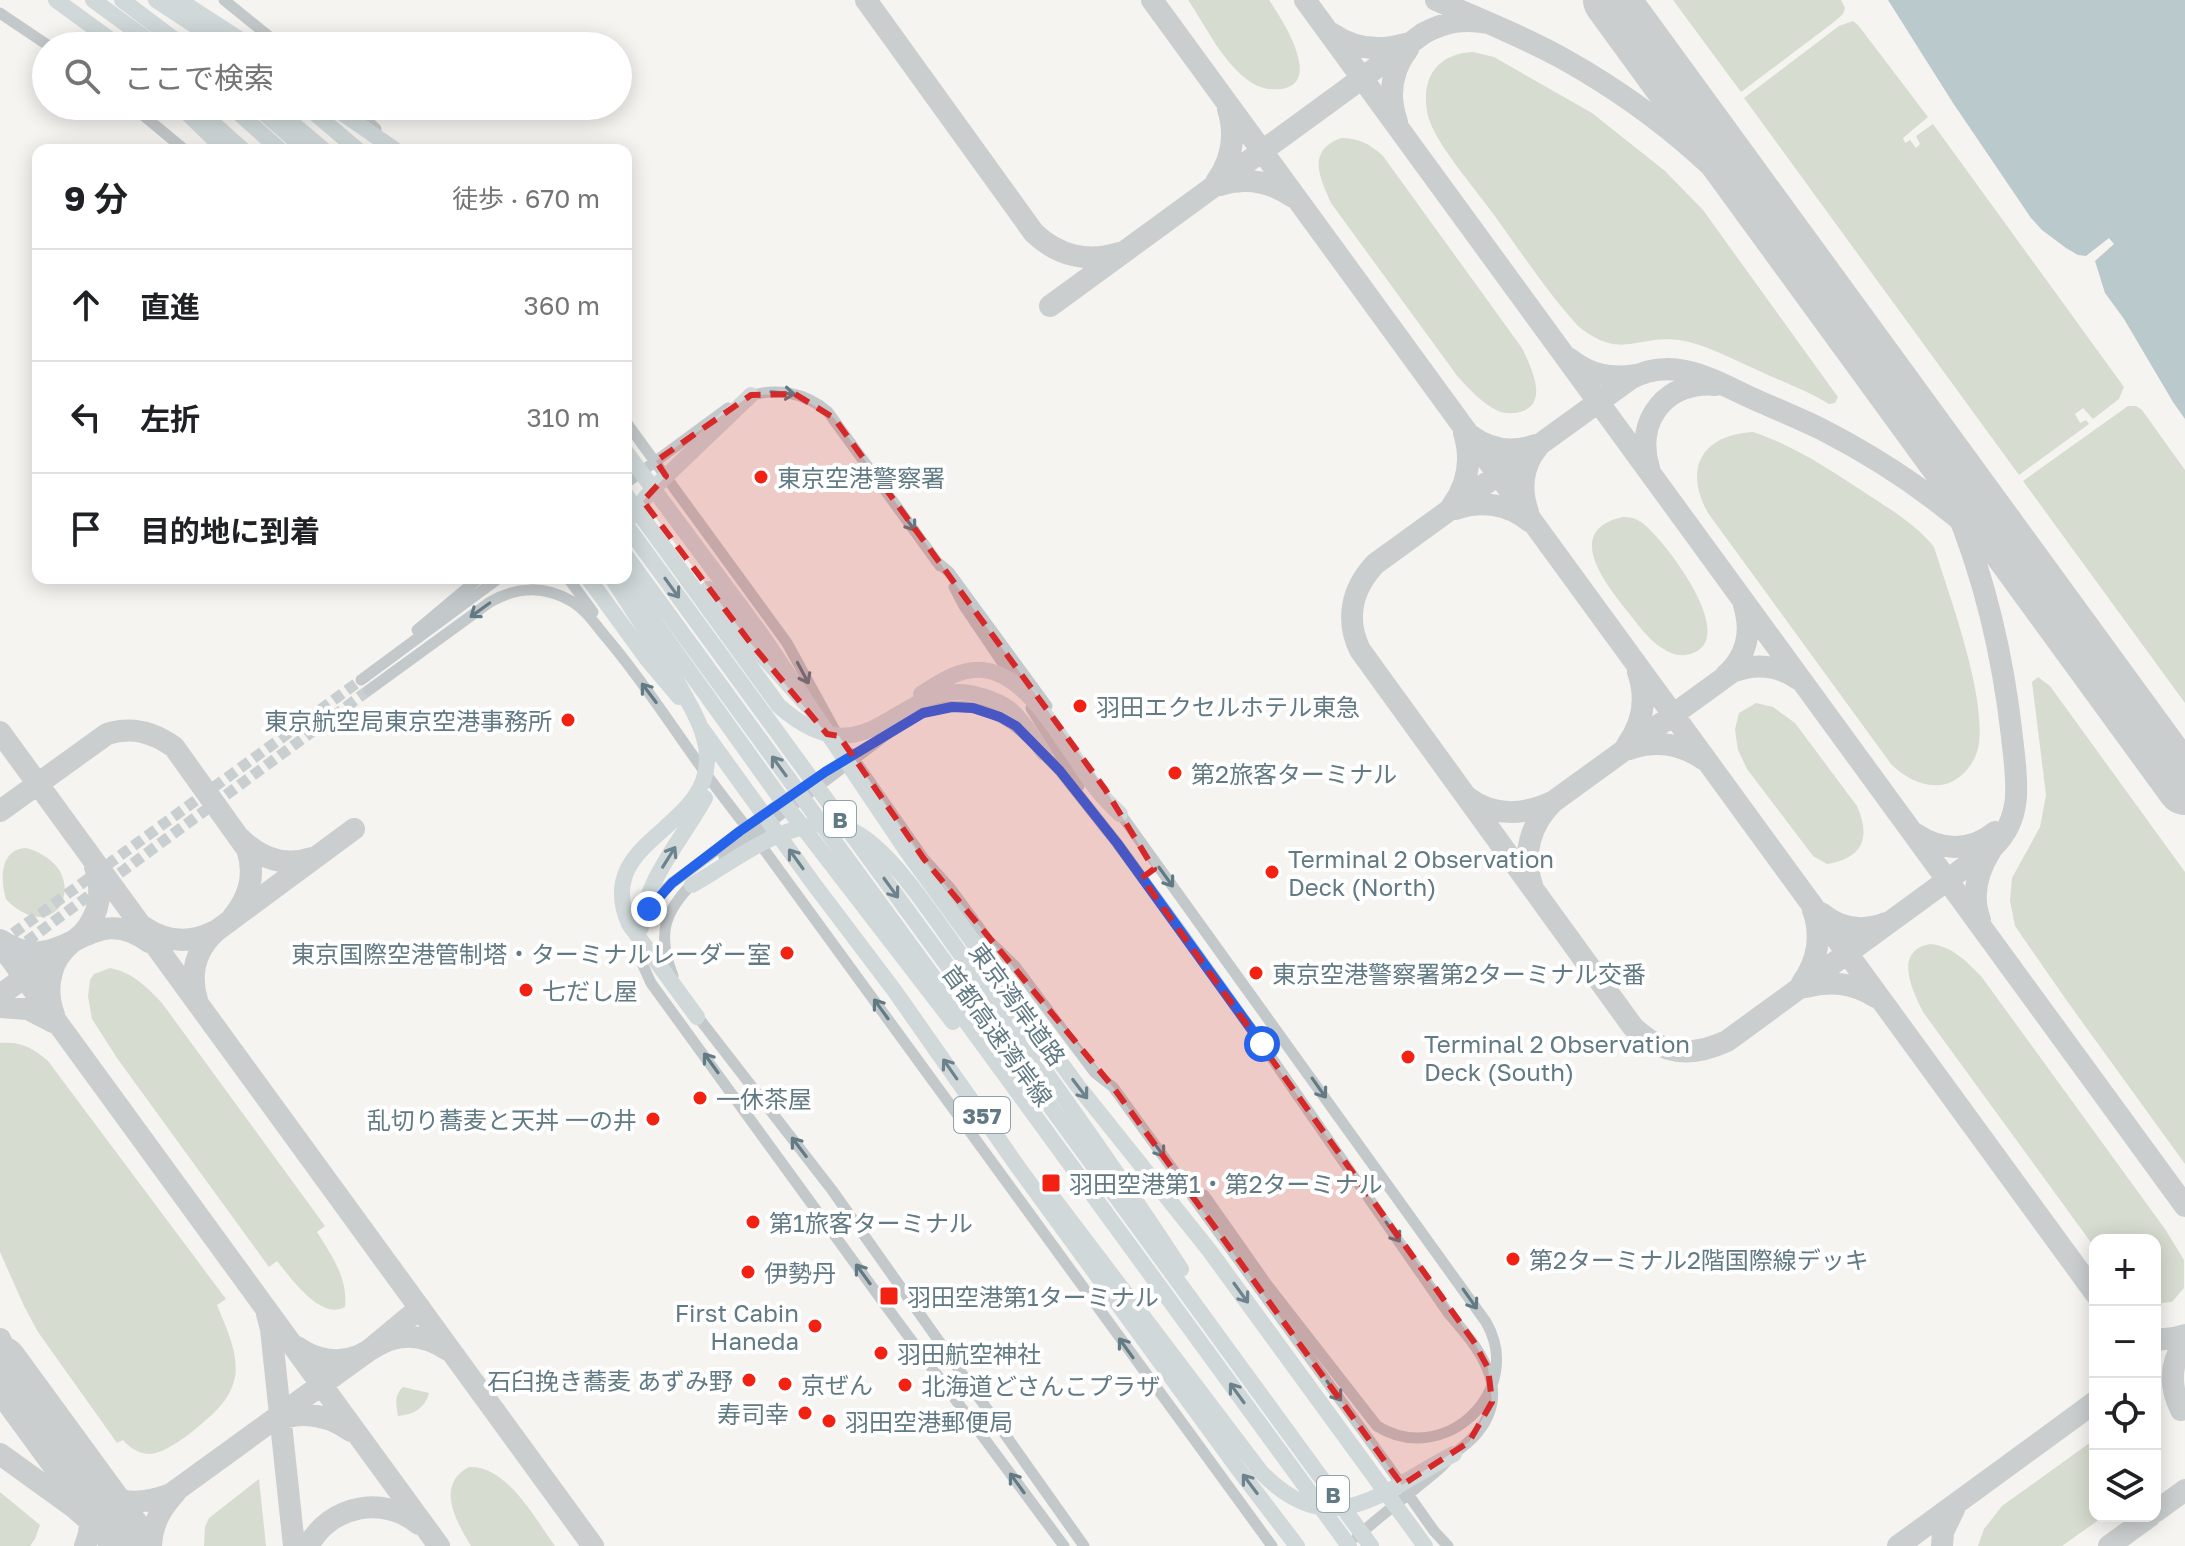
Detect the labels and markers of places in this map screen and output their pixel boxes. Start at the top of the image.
place label: 東京空港警察署 [777,463,945,492]
marker: 東京空港警察署 [752,468,770,486]
place label: 羽田エクセルホテル東急 [1096,692,1360,721]
marker: 羽田エクセルホテル東急 [1071,697,1089,715]
place label: 東京航空局東京空港事務所 [264,706,552,735]
marker: 東京航空局東京空港事務所 [559,711,577,729]
place label: 第2旅客ターミナル [1191,759,1397,788]
marker: 第2旅客ターミナル [1166,764,1184,782]
place label: Terminal 2 Observation Deck (North) [1288,844,1554,901]
marker: Terminal 2 Observation Deck (North) [1263,863,1281,881]
place label: 東京国際空港管制塔・ターミナルレーダー室 [291,939,771,968]
marker: 東京国際空港管制塔・ターミナルレーダー室 [778,944,796,962]
place label: 東京空港警察署第2ターミナル交番 [1272,959,1646,988]
marker: 東京空港警察署第2ターミナル交番 [1247,964,1265,982]
place label: 七だし屋 [542,976,638,1005]
marker: 七だし屋 [517,981,535,999]
place label: Terminal 2 Observation Deck (South) [1424,1029,1690,1086]
marker: Terminal 2 Observation Deck (South) [1399,1048,1417,1066]
place label: 一休茶屋 [716,1084,812,1113]
marker: 一休茶屋 [691,1089,709,1107]
place label: 乱切り蕎麦と天丼 一の井 [367,1105,637,1134]
marker: 乱切り蕎麦と天丼 一の井 [644,1110,662,1128]
place label: 羽田空港第1・第2ターミナル [1069,1169,1383,1198]
marker: 羽田空港第1・第2ターミナル [1040,1172,1062,1194]
place label: 第1旅客ターミナル [769,1208,973,1237]
marker: 第1旅客ターミナル [744,1213,762,1231]
place label: 第2ターミナル2階国際線デッキ [1529,1245,1869,1274]
marker: 第2ターミナル2階国際線デッキ [1504,1250,1522,1268]
place label: 伊勢丹 [764,1258,836,1287]
marker: 伊勢丹 [739,1263,757,1281]
place label: 羽田空港第1ターミナル [907,1282,1159,1311]
marker: 羽田空港第1ターミナル [878,1285,900,1307]
place label: First Cabin Haneda [675,1298,799,1355]
marker: First Cabin Haneda [806,1317,824,1335]
place label: 羽田航空神社 [897,1339,1041,1368]
marker: 羽田航空神社 [872,1344,890,1362]
place label: 石臼挽き蕎麦 あずみ野 [487,1366,733,1395]
place label: 京ぜん [801,1370,873,1399]
marker: 石臼挽き蕎麦 あずみ野 [740,1371,758,1389]
place label: 北海道どさんこプラザ [921,1371,1160,1400]
marker: 京ぜん [776,1375,794,1393]
marker: 北海道どさんこプラザ [896,1376,914,1394]
place label: 寿司幸 [717,1399,789,1428]
marker: 寿司幸 [796,1404,814,1422]
place label: 羽田空港郵便局 [845,1407,1013,1436]
marker: 羽田空港郵便局 [820,1412,838,1430]

